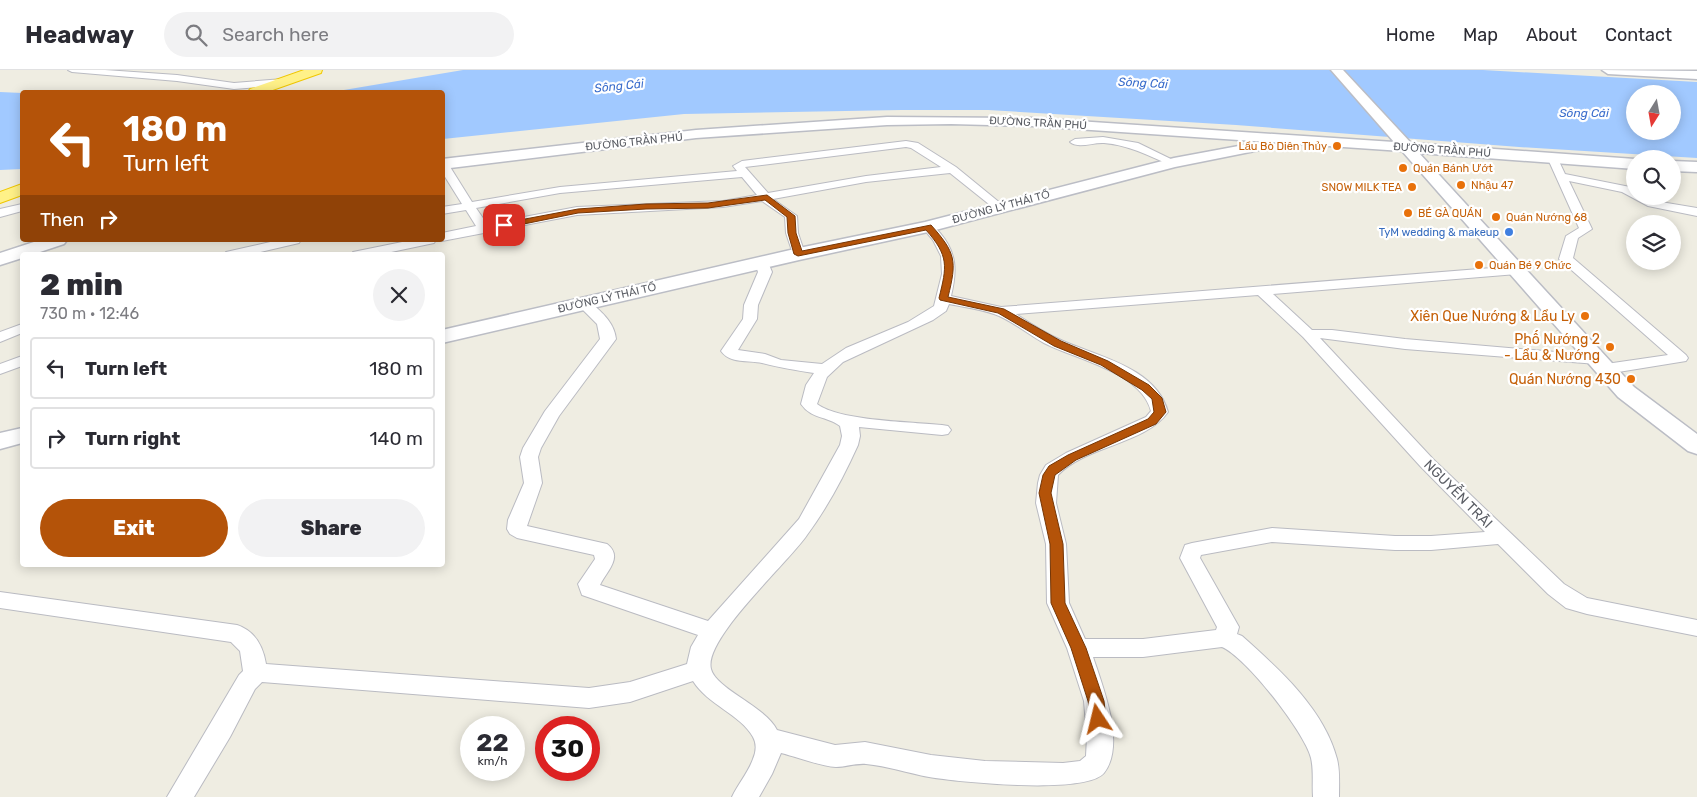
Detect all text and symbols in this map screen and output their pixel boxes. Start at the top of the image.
search box [164,12,514,57]
text: Headway [25,21,134,49]
icon: search [182,21,210,49]
text: Search here [222,23,329,46]
text: Home [1386,24,1435,46]
text: Map [1463,24,1498,46]
text: About [1526,24,1577,46]
text: Contact [1605,24,1672,46]
water label: Sông Cái [1118,75,1169,91]
water label: Sông Cái [594,76,645,96]
north arrow [1626,85,1681,140]
map controls [1626,85,1681,270]
water label: Sông Cái [1559,106,1610,120]
text: 180 m [123,108,227,150]
icon: left [40,110,105,175]
street label: ĐƯỜNG TRẦN PHÚ [989,112,1087,132]
street label: ĐƯỜNG TRẦN PHÚ [584,128,683,154]
street label: ĐƯỜNG TRẦN PHÚ [1393,138,1491,160]
place label: Lẩu Bò Diên Thủy [1238,140,1327,153]
marker: Lẩu Bò Diên Thủy [1331,140,1343,152]
text: Turn left [123,150,209,177]
button: search [1626,150,1681,205]
marker: Quán Bánh Ướt [1397,162,1409,174]
place label: Quán Bánh Ướt [1413,162,1494,175]
marker: Nhậu 47 [1455,179,1467,191]
place label: Nhậu 47 [1471,179,1513,192]
place label: SNOW MILK TEA [1322,181,1403,194]
marker: SNOW MILK TEA [1406,181,1418,193]
street label: ĐƯỜNG LÝ THÁI TỔ [951,188,1052,226]
pin [483,204,525,246]
icon: right [94,205,122,233]
marker: BÉ GÀ QUÁN [1402,207,1414,219]
place label: BÉ GÀ QUÁN [1418,207,1482,220]
text: Then [40,208,84,231]
icon: arrive [490,211,518,239]
marker: Quán Nướng 68 [1490,211,1502,223]
place label: Quán Nướng 68 [1506,211,1587,224]
button: layers [1626,215,1681,270]
place label: TyM wedding & makeup [1379,226,1499,239]
marker: TyM wedding & makeup [1503,226,1515,238]
marker: Quán Bé 9 Chức [1473,259,1485,271]
place label: Quán Bé 9 Chức [1489,259,1571,272]
text: 2 min [40,267,123,303]
button: close [373,269,425,321]
street label: ĐƯỜNG LÝ THÁI TỔ [557,280,658,316]
text: 730 m · 12:46 [40,304,139,323]
place label: Xiên Que Nướng & Lẩu Ly [1410,308,1575,325]
marker: Xiên Que Nướng & Lẩu Ly [1579,310,1591,322]
place label: Phố Nướng 2 - Lẩu & Nướng [1504,330,1600,364]
marker: Phố Nướng 2 - Lẩu & Nướng [1604,341,1616,353]
icon: left [42,354,70,382]
text: Turn left [85,357,167,380]
text: 180 m [369,357,423,380]
place label: Quán Nướng 430 [1509,371,1621,388]
marker: Quán Nướng 430 [1625,373,1637,385]
icon: right [42,424,70,452]
text: Turn right [85,427,180,450]
text: 140 m [369,427,423,450]
street label: NGUYỄN TRÃI [1420,455,1497,532]
button: Exit [40,499,228,557]
button: Share [238,499,425,557]
position arrow [1071,692,1123,744]
speed limit sign: 30 [535,716,600,781]
text: 22 [476,728,509,757]
text: km/h [478,754,507,768]

